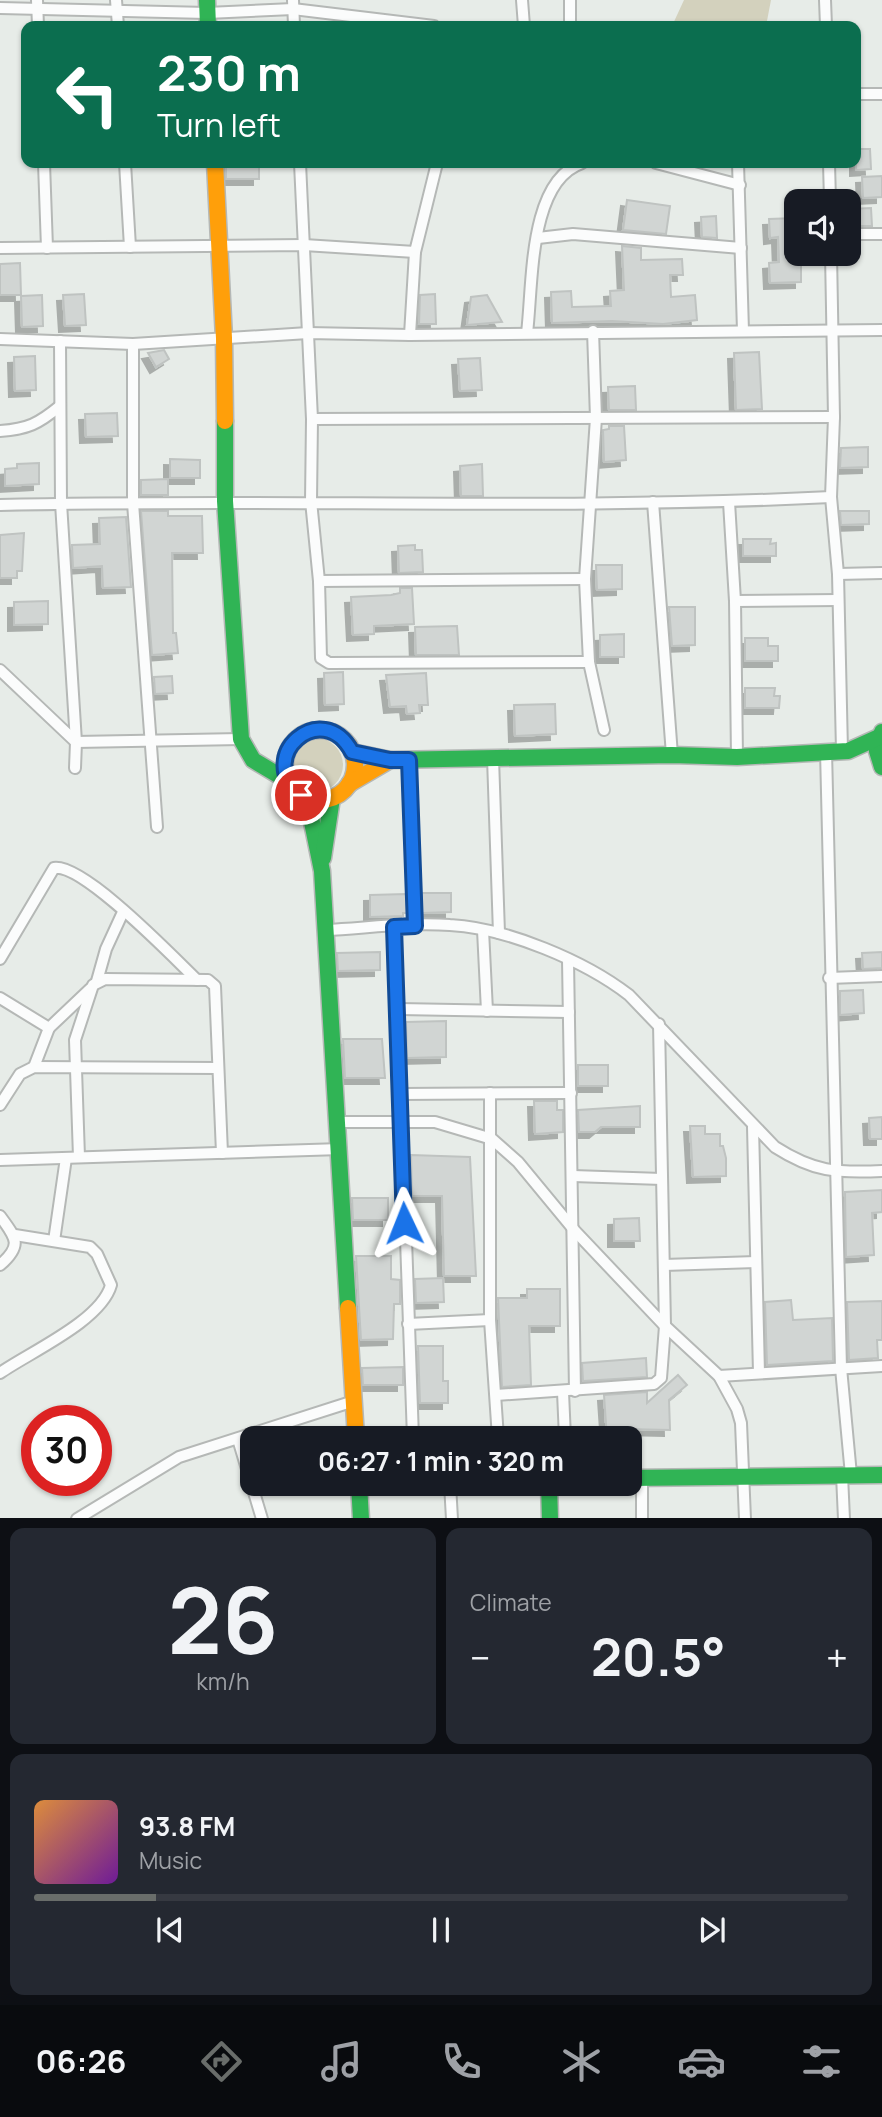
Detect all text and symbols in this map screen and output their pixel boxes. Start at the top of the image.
text: 230 m [157,39,301,106]
icon: left [42,49,133,140]
text: Turn left [157,103,281,147]
map controls [784,189,861,266]
button: sound [784,189,861,266]
pin [271,765,331,825]
icon: arrive [282,776,320,814]
position arrow [367,1186,441,1260]
speed limit sign: 30 [21,1405,112,1496]
text: 06:27 · 1 min · 320 m [318,1443,564,1479]
text: 26 [168,1557,278,1681]
text: Climate [470,1586,552,1618]
text: 20.5° [591,1621,726,1692]
text: − [470,1631,491,1683]
text: + [826,1631,848,1683]
text: km/h [196,1665,250,1697]
text: 93.8 FM [139,1808,235,1844]
text: Music [139,1844,202,1876]
icon: previous [151,1911,189,1949]
icon: pause [422,1911,460,1949]
icon: next [693,1911,731,1949]
icon: directions [197,2037,246,2086]
icon: music [317,2037,366,2086]
icon: phone [437,2037,486,2086]
icon: climate [557,2037,606,2086]
icon: car [677,2037,726,2086]
icon: filters [797,2037,846,2086]
text: 06:26 [36,2039,126,2083]

